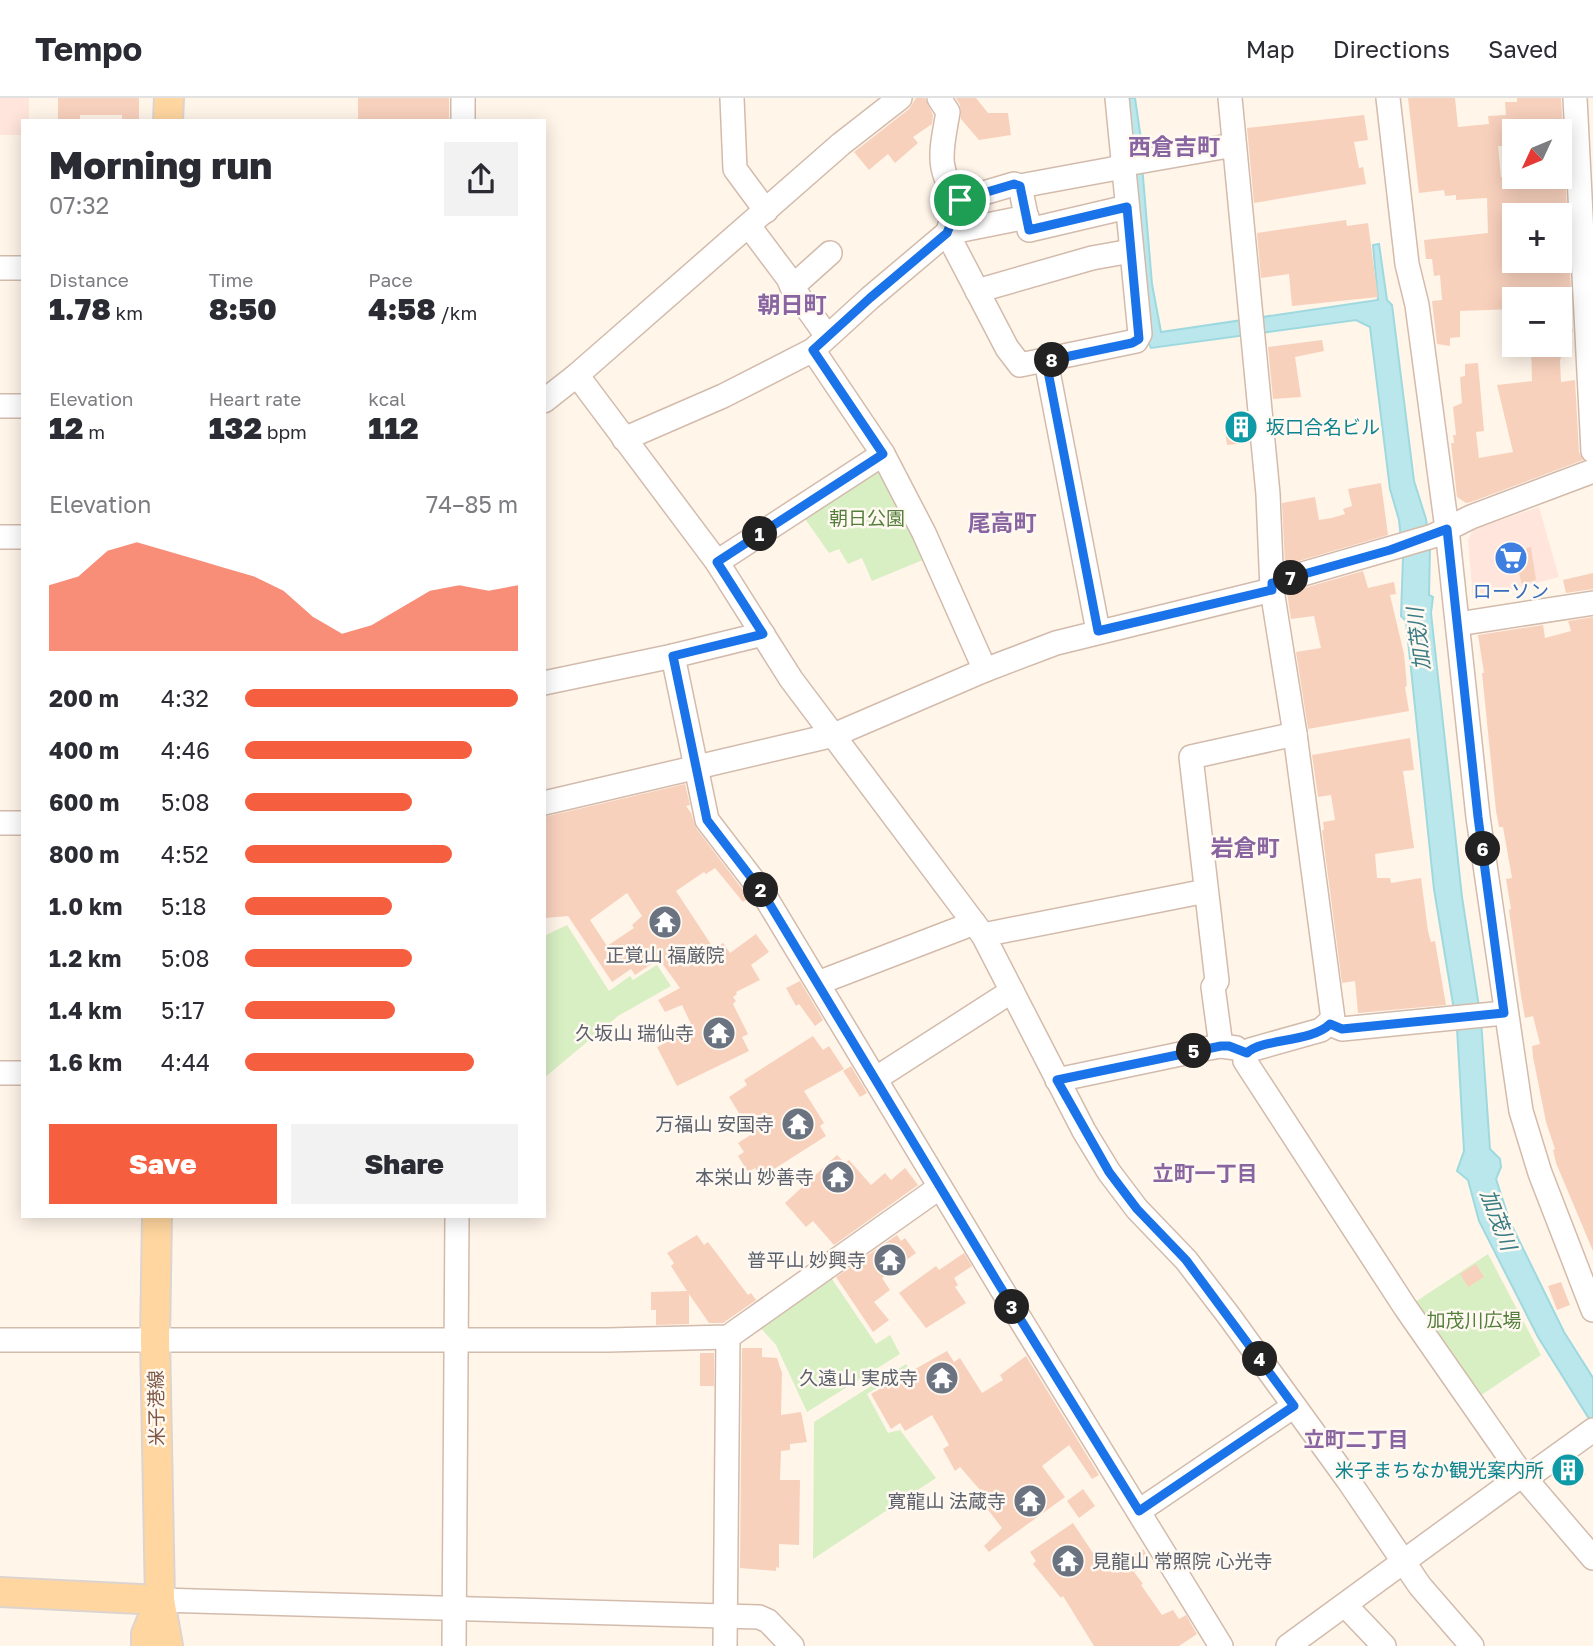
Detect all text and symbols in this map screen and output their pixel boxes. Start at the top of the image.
text: Tempo [35,29,142,68]
text: Map [1246,34,1295,63]
text: Directions [1333,34,1450,63]
text: Saved [1488,34,1558,63]
north arrow [1502,119,1572,189]
map controls [1502,119,1572,357]
district label: 西倉吉町 [1128,132,1220,160]
text: Morning run [49,142,272,187]
button: share [444,142,518,216]
pin [930,170,990,230]
icon: arrive [941,181,979,219]
text: 07:32 [49,191,109,219]
button: + [1502,203,1572,273]
text: Distance [49,268,129,291]
text: Time [209,268,253,291]
text: Pace [368,268,413,291]
button: − [1502,287,1572,357]
district label: 朝日町 [758,290,827,318]
text: 1.78 [49,291,111,327]
text: 8:50 [209,291,277,327]
text: 4:58 [368,291,436,327]
text: km [111,301,143,324]
text: /km [436,301,477,324]
pin: 8 [1034,342,1070,378]
text: 8 [1045,348,1058,371]
text: Elevation [49,387,134,410]
text: Heart rate [209,387,301,410]
text: kcal [368,387,406,410]
building icon: 坂口合名ビル [1222,408,1260,446]
text: 12 [49,410,83,446]
text: 132 [209,410,262,446]
text: 112 [368,410,419,446]
place label: 坂口合名ビル [1266,415,1380,438]
text: m [83,420,105,443]
text: bpm [262,420,307,443]
text: Elevation [49,490,151,518]
text: 74–85 m [426,490,518,518]
park label: 朝日公園 [829,506,905,529]
district label: 尾高町 [968,508,1037,536]
pin: 1 [742,516,778,551]
text: 1 [755,522,764,545]
supermarket icon: ローソン [1492,539,1530,577]
pin: 7 [1274,560,1308,596]
text: 7 [1285,566,1296,589]
place label: ローソン [1473,579,1549,602]
water label: 加茂川 [1401,604,1435,672]
text: 200 m [49,684,119,712]
text: 4:32 [161,684,209,712]
text: 400 m [49,736,119,764]
text: 4:46 [161,736,210,764]
text: 600 m [49,788,119,816]
text: 5:08 [161,788,210,816]
pin: 6 [1466,832,1500,866]
district label: 岩倉町 [1211,833,1280,861]
text: 6 [1476,837,1489,860]
text: 800 m [49,840,120,868]
text: 4:52 [161,840,209,868]
pin: 2 [744,872,778,908]
text: 2 [755,878,766,901]
text: 1.0 km [49,892,122,920]
text: 5:18 [161,892,206,920]
temple icon: 正覚山 福厳院 [646,903,684,941]
place label: 正覚山 福厳院 [606,943,724,966]
text: 1.2 km [49,944,121,972]
text: 5:08 [161,944,210,972]
text: 1.4 km [49,996,122,1024]
text: 5:17 [161,996,205,1024]
temple icon: 久坂山 瑞仙寺 [700,1014,738,1052]
place label: 久坂山 瑞仙寺 [575,1021,694,1044]
pin: 5 [1176,1034,1212,1068]
text: 5 [1188,1039,1199,1062]
text: 1.6 km [49,1048,122,1076]
text: 4:44 [161,1048,210,1076]
temple icon: 万福山 安国寺 [779,1105,817,1143]
place label: 万福山 安国寺 [655,1112,774,1135]
button: Save [49,1124,277,1204]
button: Share [291,1124,518,1204]
temple icon: 本栄山 妙善寺 [819,1158,857,1196]
district label: 立町一丁目 [1153,1160,1258,1186]
place label: 本栄山 妙善寺 [695,1165,814,1188]
water label: 加茂川 [1476,1186,1523,1256]
temple icon: 普平山 妙興寺 [871,1241,909,1279]
place label: 普平山 妙興寺 [747,1248,866,1271]
pin: 3 [995,1290,1030,1324]
text: 3 [1006,1295,1017,1318]
park label: 加茂川広場 [1426,1308,1522,1331]
pin: 4 [1242,1342,1278,1376]
text: 4 [1254,1347,1265,1370]
temple icon: 久遠山 実成寺 [923,1359,961,1397]
place label: 久遠山 実成寺 [799,1366,918,1389]
street label: 米子港線 [143,1370,168,1446]
district label: 立町二丁目 [1304,1426,1409,1452]
building icon: 米子まちなか観光案内所 [1549,1451,1587,1489]
place label: 米子まちなか観光案内所 [1335,1458,1544,1481]
temple icon: 寛龍山 法蔵寺 [1011,1482,1049,1520]
place label: 寛龍山 法蔵寺 [887,1489,1006,1512]
temple icon: 見龍山 常照院 心光寺 [1049,1542,1087,1580]
place label: 見龍山 常照院 心光寺 [1092,1549,1273,1572]

